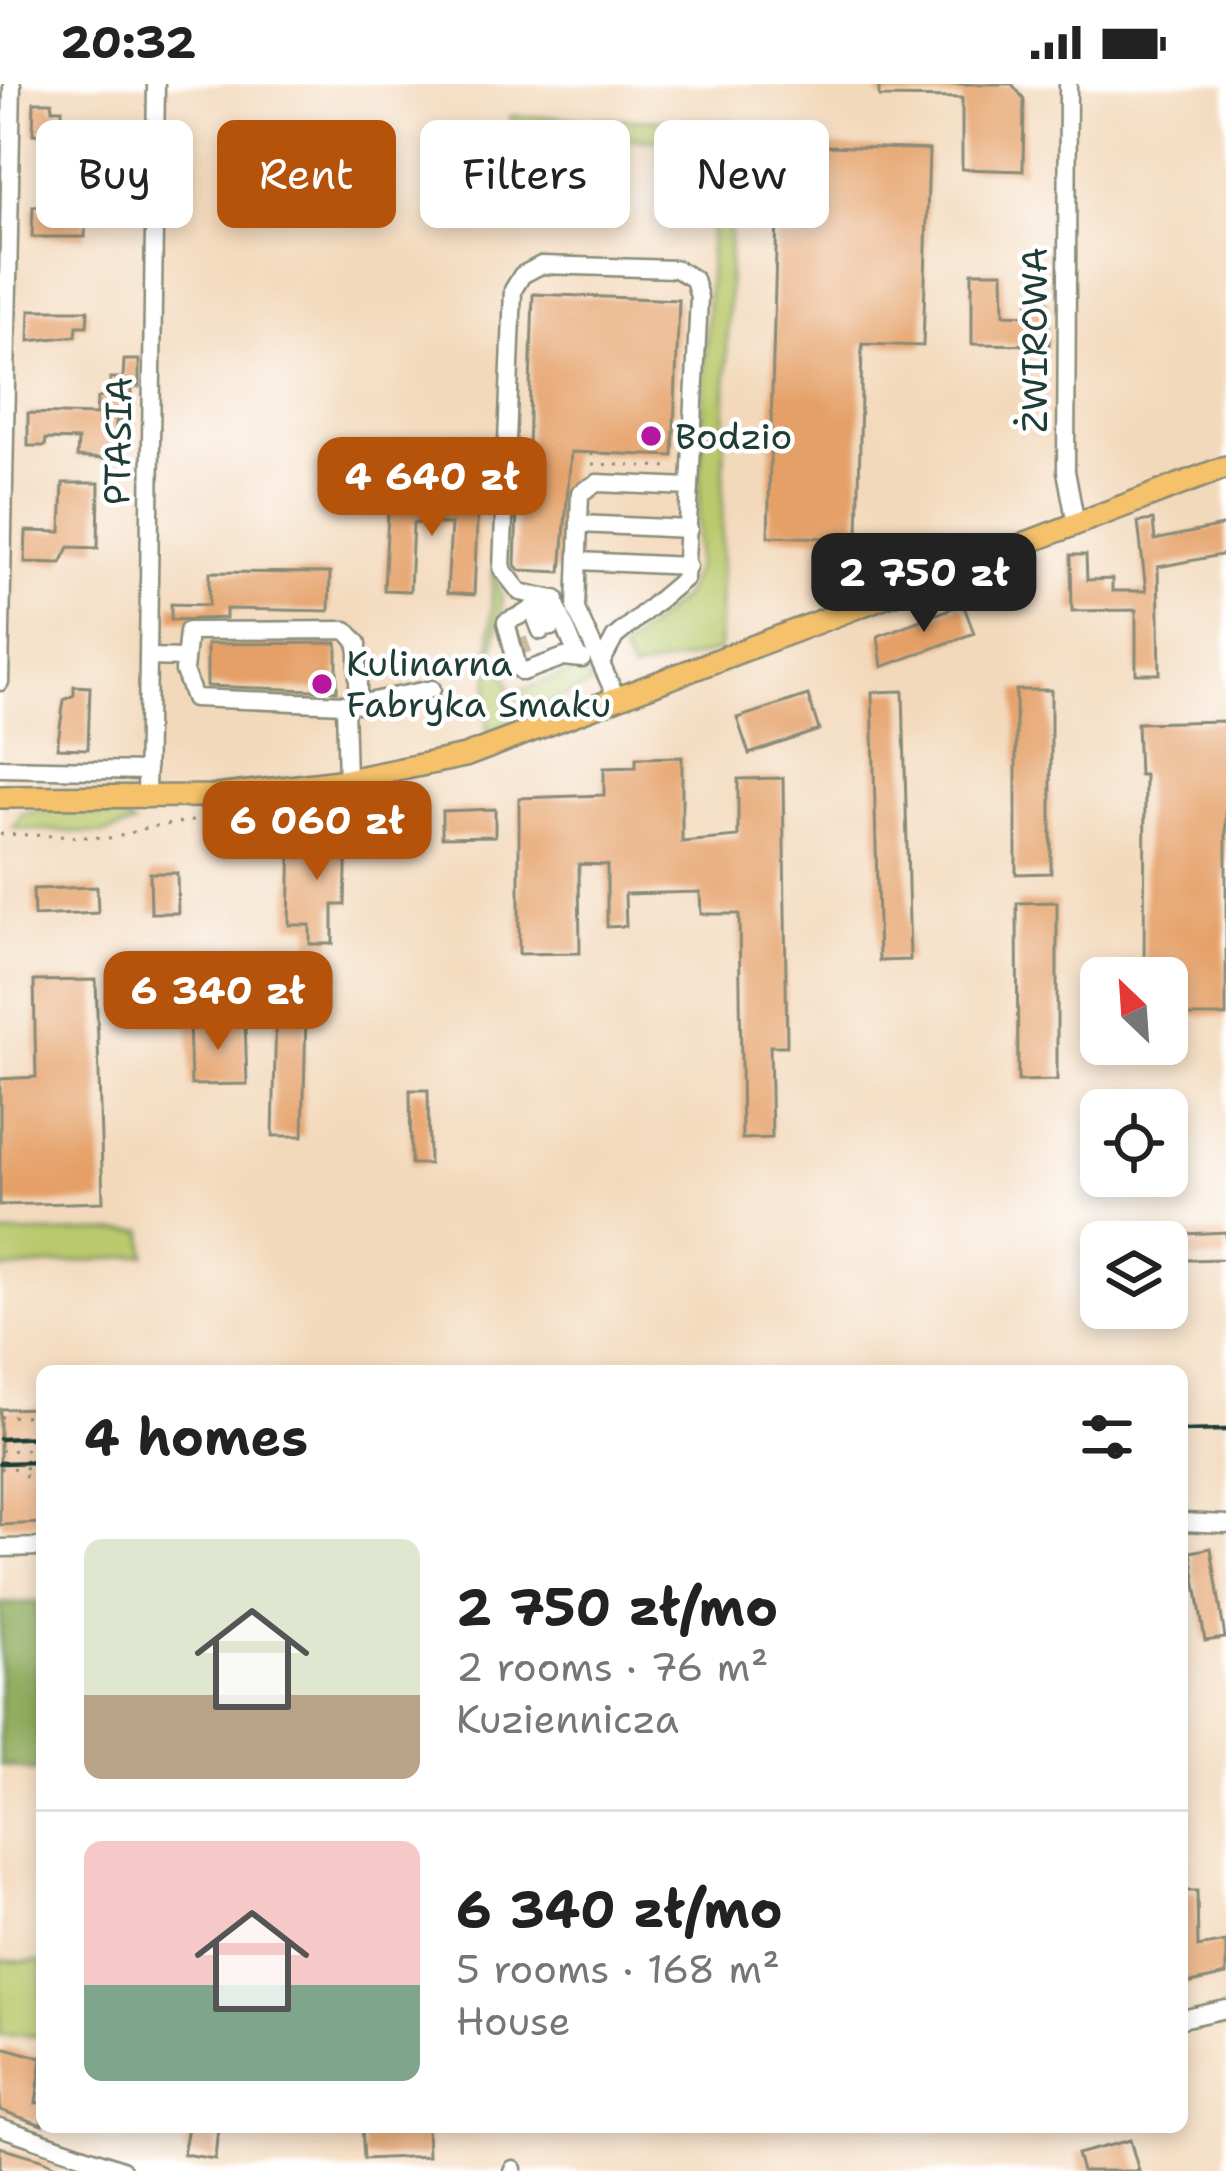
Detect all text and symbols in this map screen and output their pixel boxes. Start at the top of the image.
text: 20:32 [60,12,196,72]
chip: Buy [36,120,193,228]
chip: Rent [217,120,396,228]
chip: Filters [420,120,630,228]
chip: New [654,120,829,228]
street label: ŻWIROWA [1010,247,1059,433]
street label: PTASIA [92,376,144,506]
place label: Bodzio [675,412,792,461]
marker: Bodzio [638,423,664,449]
pin: 4 640 zł [308,437,556,539]
text: 4 640 zł [344,450,520,502]
pin: 2 750 zł [800,533,1048,635]
text: 2 750 zł [838,546,1010,598]
place label: Kulinarna Fabryka Smaku [346,639,611,729]
marker: Kulinarna Fabryka Smaku [309,671,335,697]
pin: 6 060 zł [193,781,441,883]
text: 6 060 zł [230,794,404,846]
pin: 6 340 zł [94,951,342,1053]
north arrow [1080,957,1188,1065]
map controls [1080,957,1188,1329]
text: 6 340 zł [131,964,305,1016]
button: locate [1080,1089,1188,1197]
button: layers [1080,1221,1188,1329]
text: 4 homes [84,1403,308,1471]
icon: filters [1074,1404,1140,1470]
text: 2 750 zł/mo [456,1573,778,1641]
icon: home [180,1587,324,1731]
text: 2 rooms · 76 m² [456,1641,768,1693]
text: Kuziennicza [456,1693,679,1745]
text: 6 340 zł/mo [456,1875,783,1943]
icon: home [180,1889,324,2033]
text: 5 rooms · 168 m² [456,1943,780,1995]
text: House [456,1995,571,2047]

